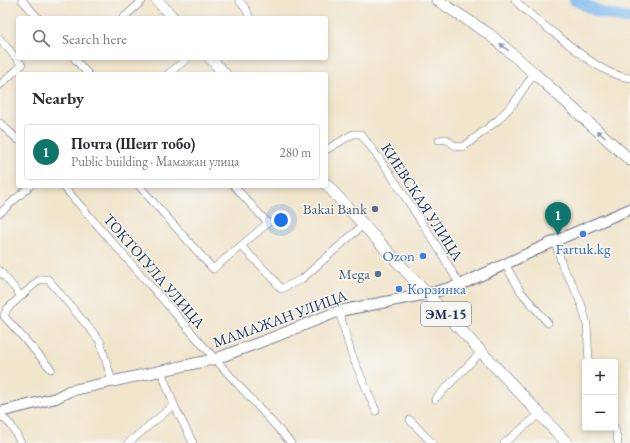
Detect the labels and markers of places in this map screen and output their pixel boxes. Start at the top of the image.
place label: Bakai Bank [303,199,368,218]
pin: 1 [545,202,571,235]
marker: Bakai Bank [370,204,380,214]
marker: Fartuk.kg [578,229,588,239]
place label: Fartuk.kg [556,239,611,258]
place label: Ozon [383,246,415,265]
marker: Ozon [418,251,428,261]
place label: Mega [338,264,370,283]
marker: Mega [373,269,383,279]
place label: Корзинка [407,279,466,298]
marker: Корзинка [394,284,404,294]

